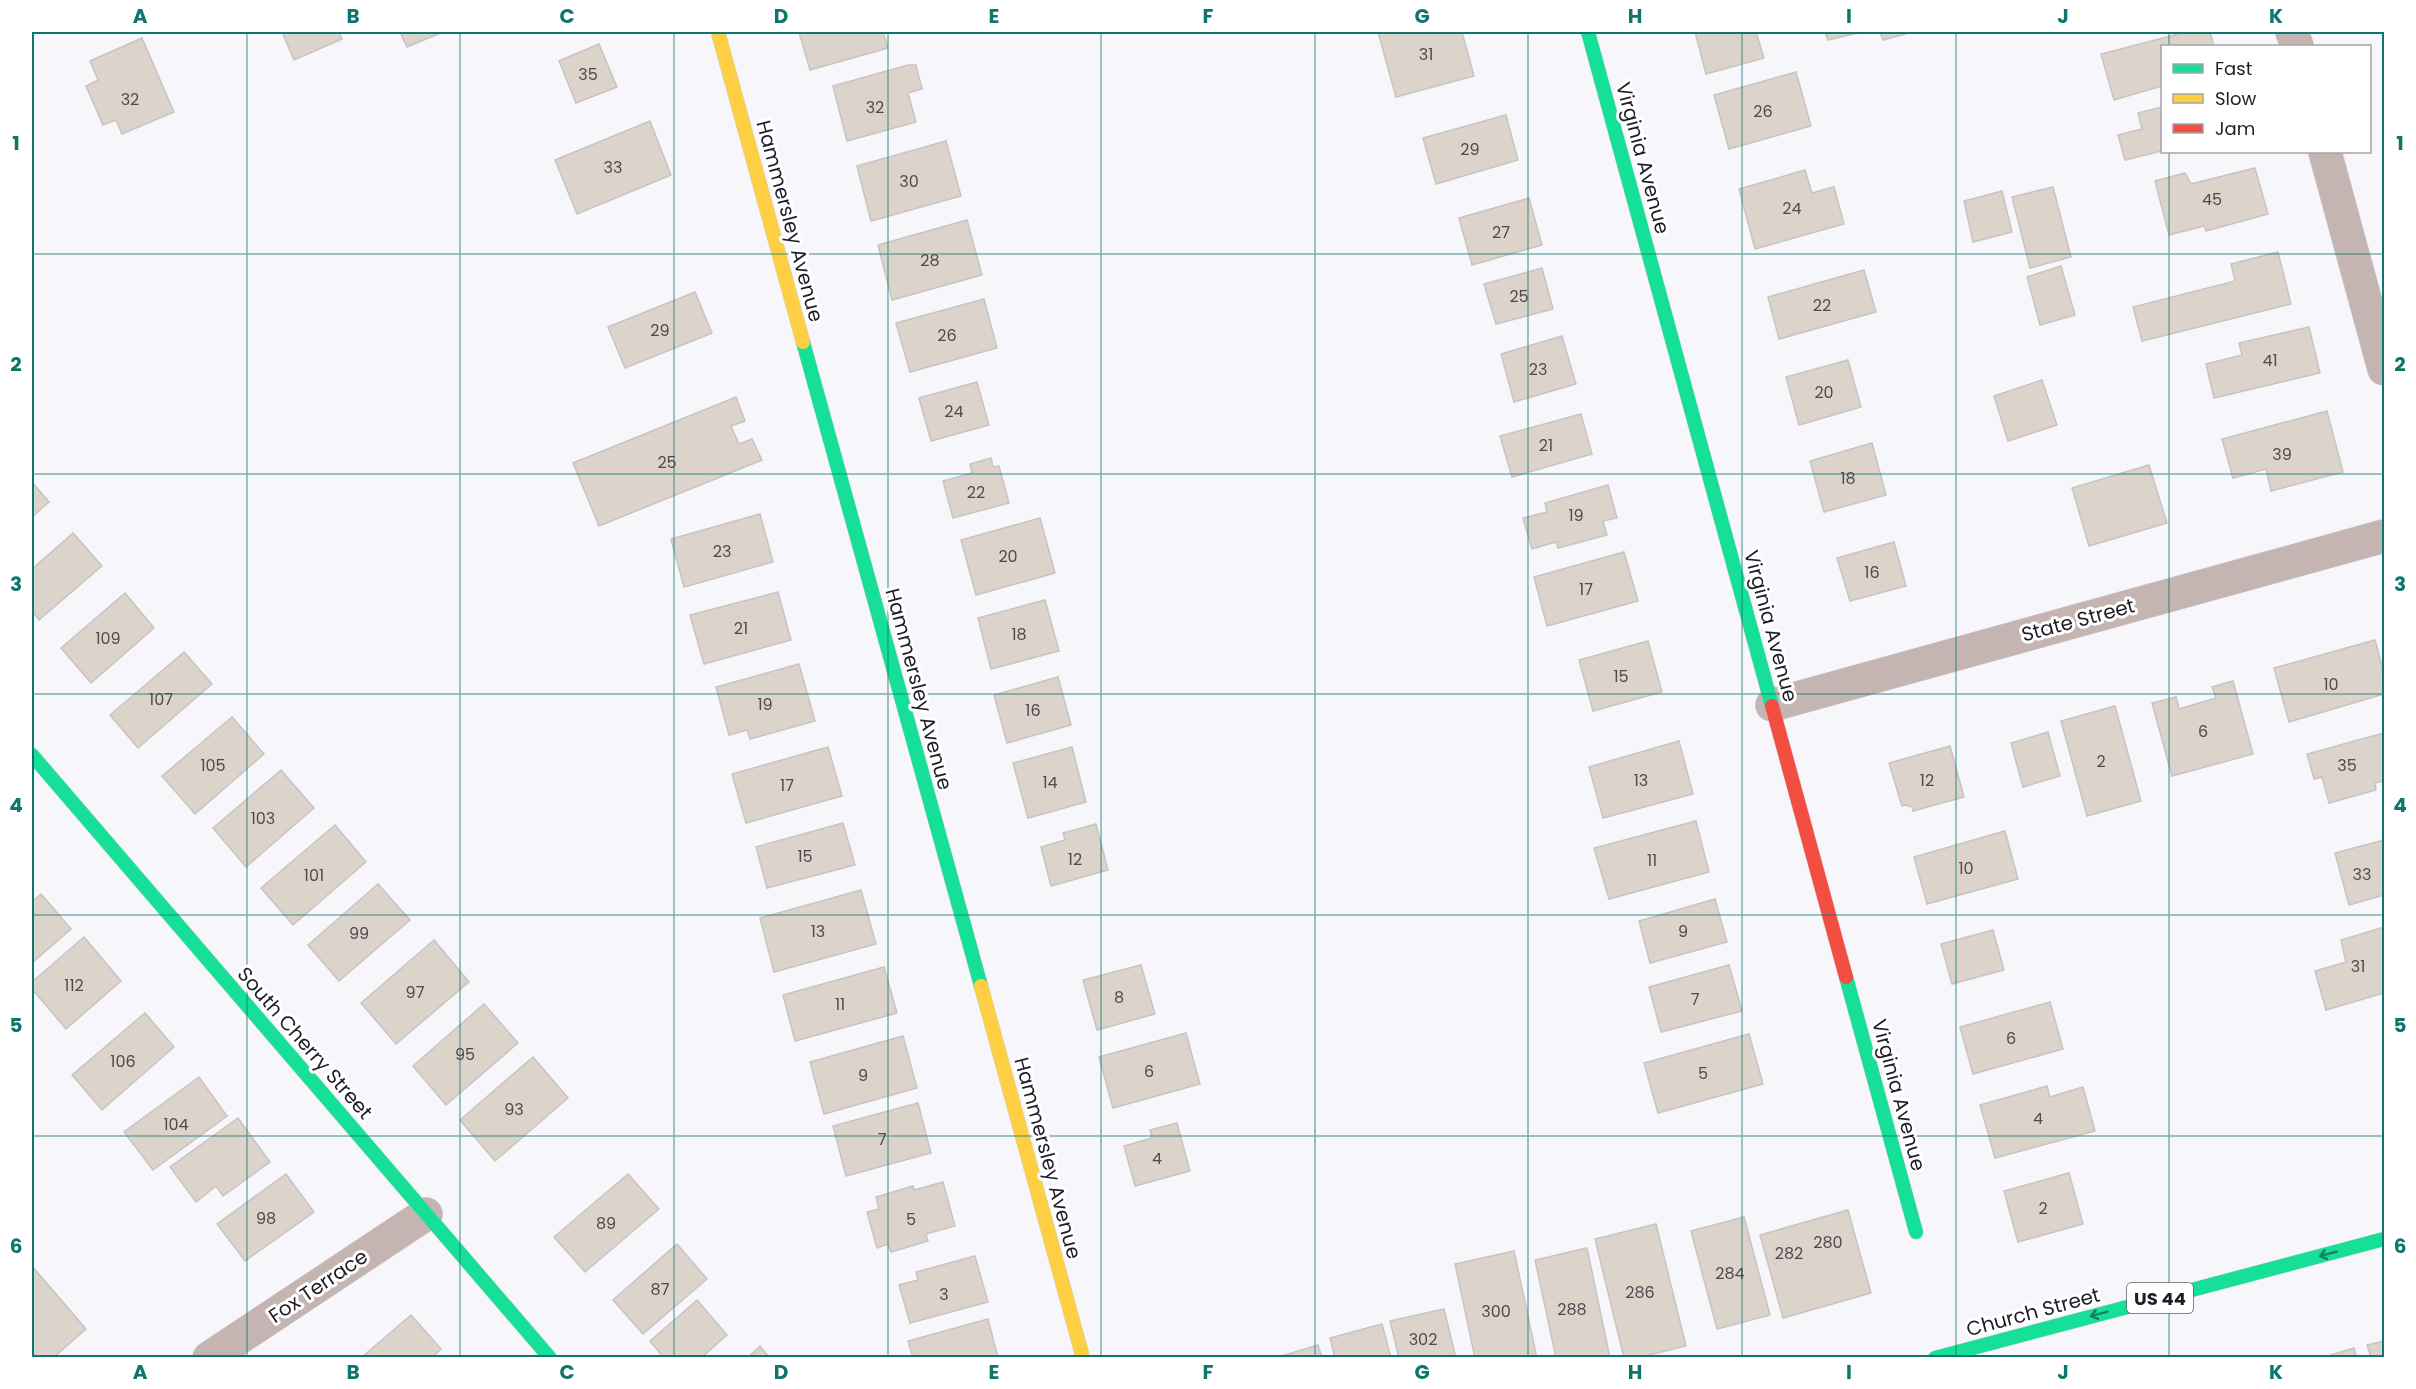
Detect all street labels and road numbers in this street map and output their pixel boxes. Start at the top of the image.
street label: Virginia Avenue [1609,79,1677,237]
street label: Hammersley Avenue [750,117,830,325]
street label: Virginia Avenue [1737,547,1805,705]
street label: Hammersley Avenue [879,585,959,793]
street label: State Street [2018,591,2138,649]
street label: South Cherry Street [231,961,379,1125]
street label: Virginia Avenue [1865,1016,1933,1174]
street label: Hammersley Avenue [1008,1054,1088,1262]
street label: Fox Terrace [263,1243,373,1329]
street label: Church Street [1963,1281,2103,1343]
road number: US 44 [2127,1283,2193,1313]

